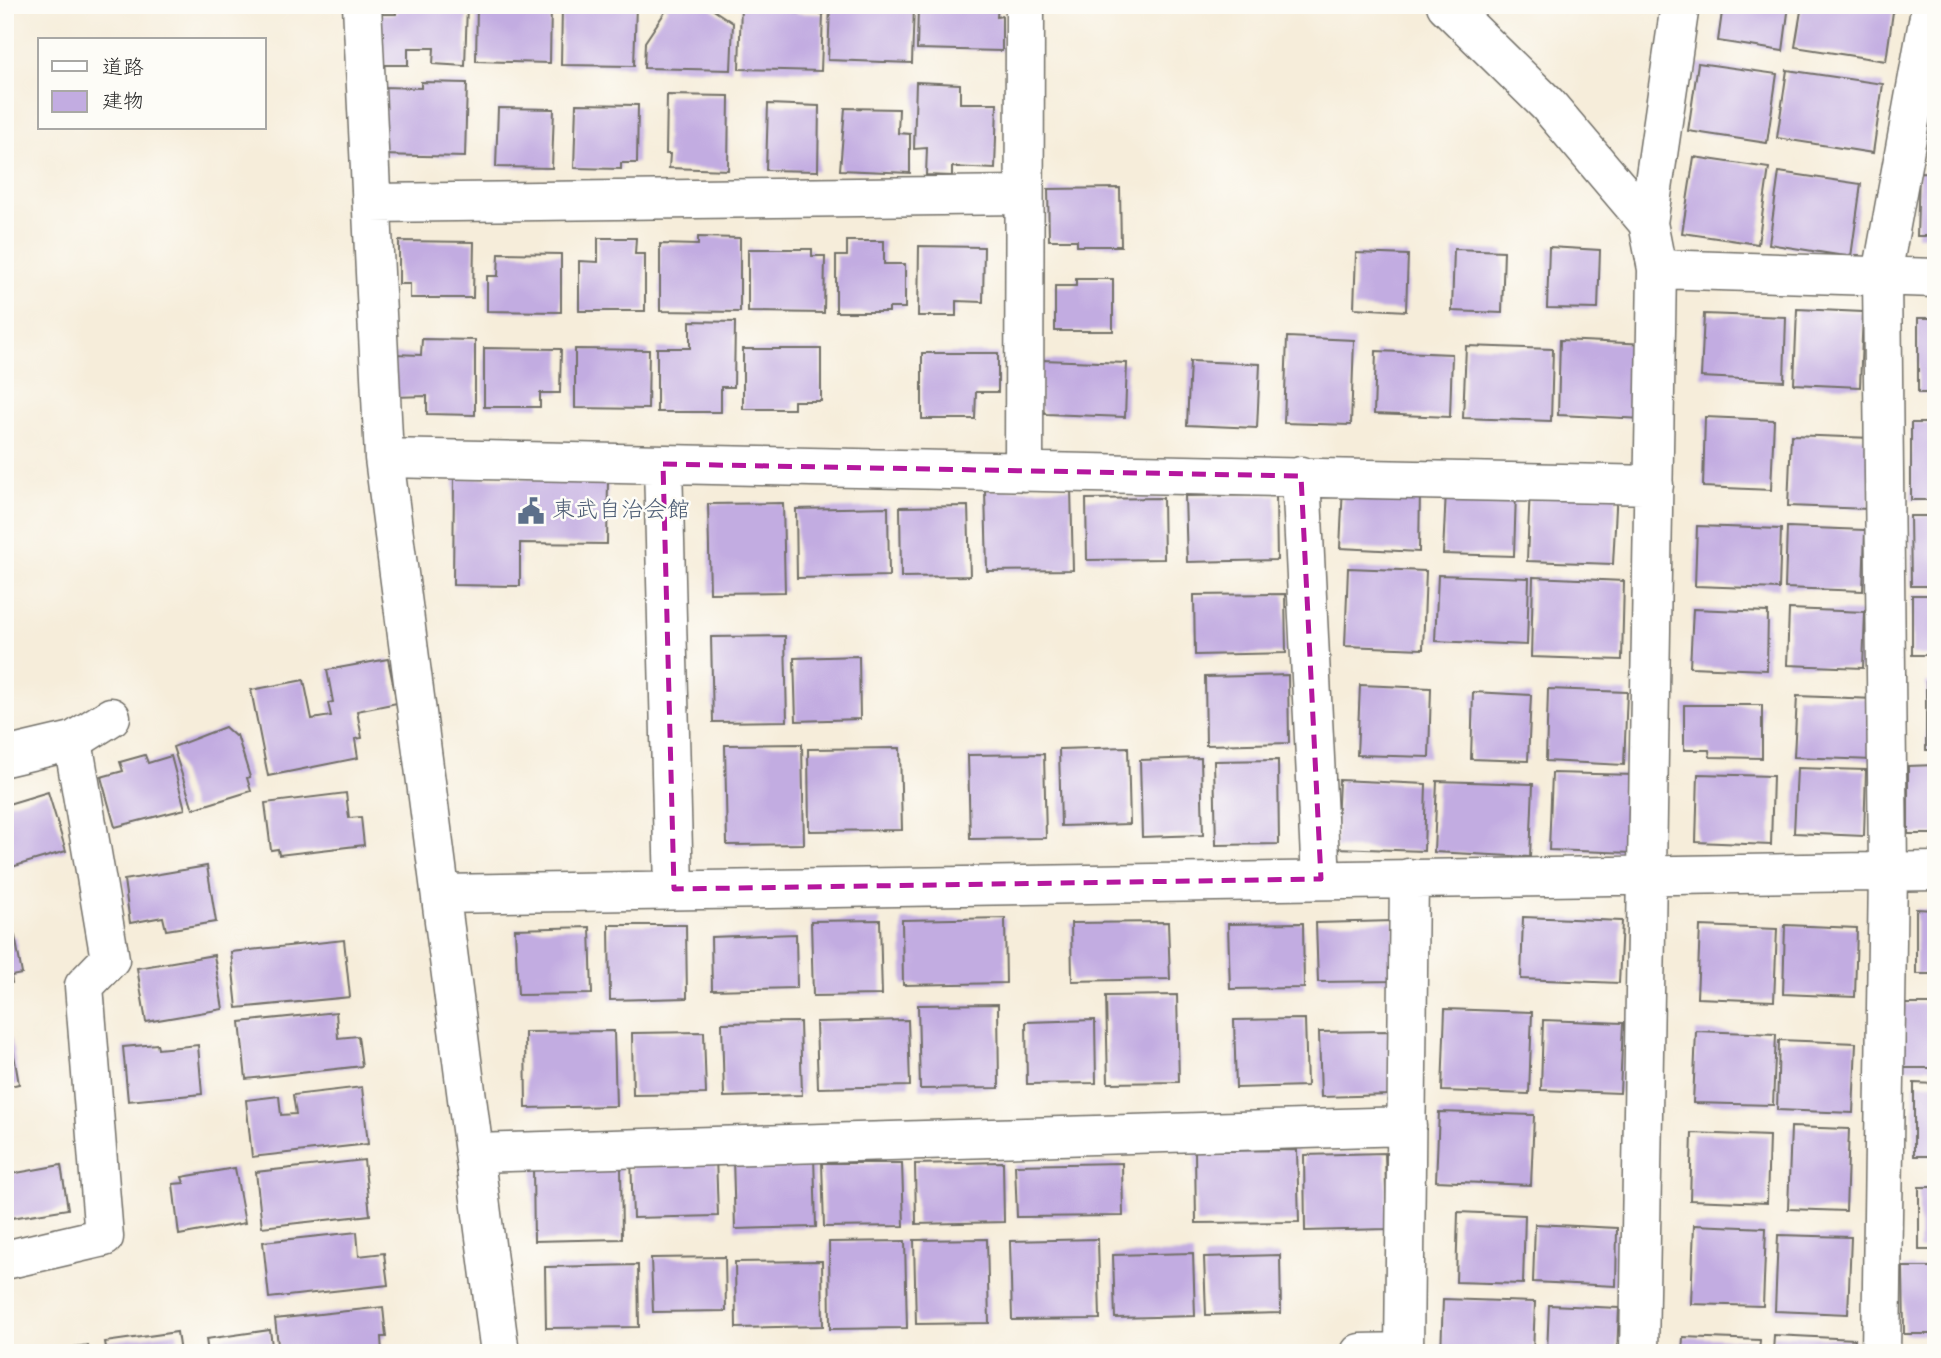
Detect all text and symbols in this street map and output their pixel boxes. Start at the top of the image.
legend [38,38,266,130]
text: 道路 [102,54,144,82]
text: 建物 [102,88,144,116]
public building icon: 東武自治会館 [516,496,546,526]
place label: 東武自治会館 [552,496,690,526]

